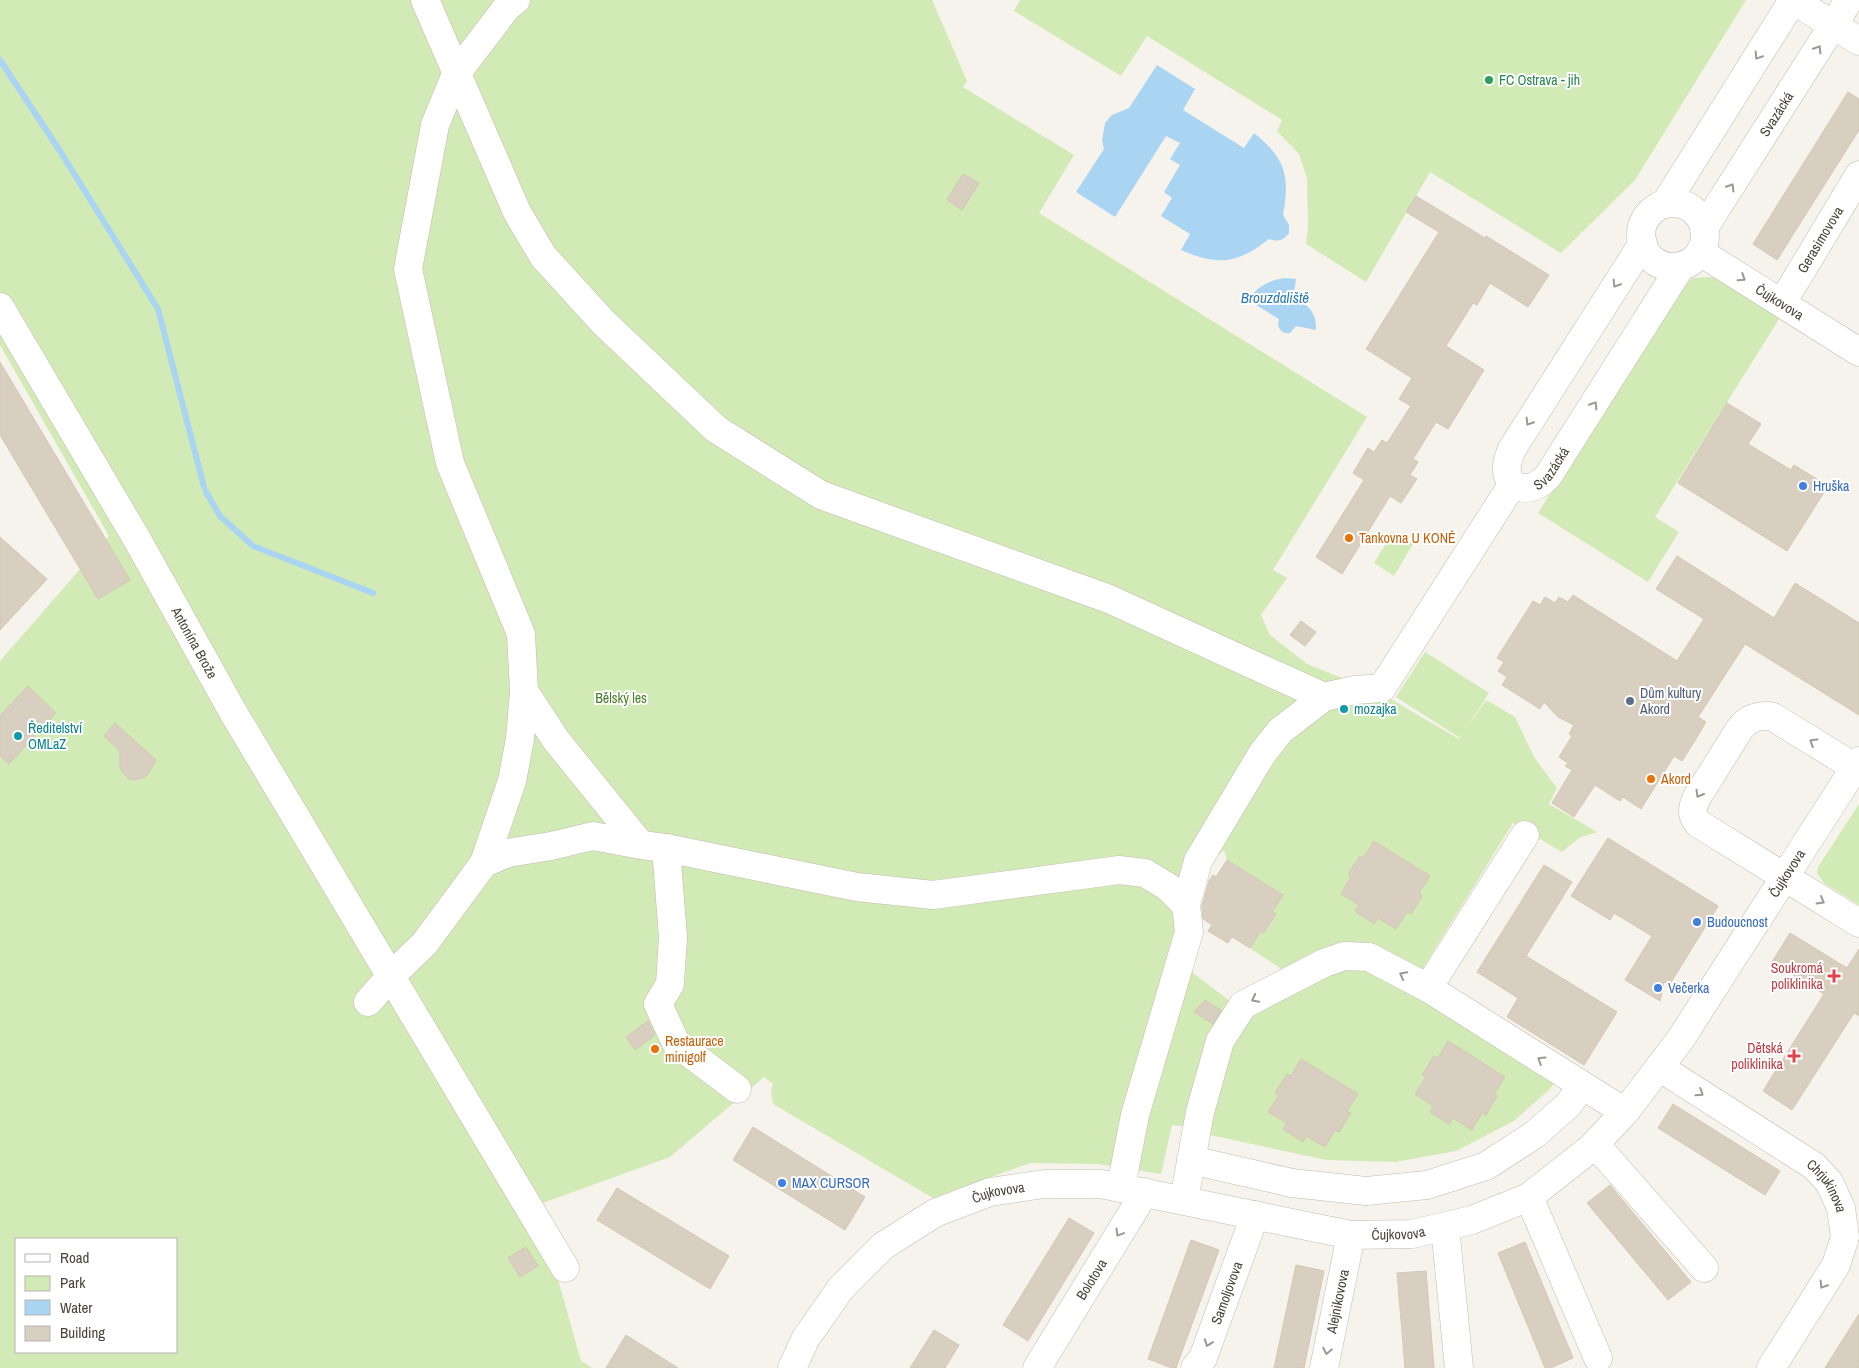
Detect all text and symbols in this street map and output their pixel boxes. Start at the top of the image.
one-way arrow [1811,46,1821,55]
one-way arrow [1755,51,1764,60]
place label: FC Ostrava - jih [1499,71,1580,89]
marker: FC Ostrava - jih [1483,74,1495,86]
street label: Svazácká [1755,88,1798,140]
one-way arrow [1724,183,1734,192]
street label: Gerasimovova [1793,202,1847,276]
one-way arrow [1736,272,1745,281]
one-way arrow [1612,279,1622,288]
street label: Čujkovova [1752,280,1808,324]
water label: Brouzdaliště [1241,287,1309,308]
one-way arrow [1587,401,1597,410]
one-way arrow [1526,416,1536,425]
street label: Svazácká [1530,443,1573,494]
place label: Hruška [1813,477,1850,495]
marker: Hruška [1797,480,1809,492]
place label: Tankovna U KONĚ [1359,529,1456,547]
marker: Tankovna U KONĚ [1343,532,1355,544]
street label: Antonína Brože [167,603,222,682]
place label: Dům kultury Akord [1639,684,1701,718]
park label: Bělský les [595,689,647,707]
marker: Dům kultury Akord [1624,695,1636,707]
place label: mozajka [1354,700,1397,718]
marker: mozajka [1338,703,1350,715]
place label: Ředitelství OMLaZ [28,719,83,753]
marker: Ředitelství OMLaZ [12,730,24,742]
one-way arrow [1810,739,1819,748]
place label: Akord [1660,770,1691,788]
marker: Akord [1645,773,1657,785]
one-way arrow [1695,789,1705,798]
street label: Čujkovova [1765,845,1809,901]
one-way arrow [1816,894,1825,904]
place label: Budoucnost [1707,913,1768,931]
marker: Budoucnost [1691,916,1703,928]
place label: Soukromá poliklinika [1771,959,1824,993]
marker: Soukromá poliklinika [1827,969,1841,983]
one-way arrow [1399,971,1408,981]
place label: Večerka [1668,979,1710,997]
marker: Večerka [1652,982,1664,994]
one-way arrow [1251,993,1260,1003]
place label: Restaurace minigolf [665,1032,724,1066]
place label: Dětská poliklinika [1731,1039,1784,1073]
marker: Restaurace minigolf [649,1043,661,1055]
marker: Dětská poliklinika [1787,1049,1801,1063]
one-way arrow [1537,1057,1547,1066]
one-way arrow [1695,1087,1704,1097]
street label: Chrjukinova [1804,1155,1851,1214]
place label: MAX CURSOR [792,1174,870,1192]
marker: MAX CURSOR [776,1177,788,1189]
street label: Čujkovova [969,1178,1026,1207]
street label: Čujkovova [1371,1222,1427,1244]
one-way arrow [1116,1228,1126,1237]
legend [15,1238,178,1353]
text: Road [60,1247,89,1268]
street label: Bolotova [1072,1255,1111,1303]
street label: Samoljovova [1207,1258,1247,1327]
street label: Alejnikovova [1322,1267,1353,1336]
text: Park [60,1272,86,1293]
one-way arrow [1820,1279,1829,1288]
text: Water [60,1297,92,1318]
text: Building [60,1322,105,1343]
one-way arrow [1204,1338,1214,1346]
one-way arrow [1323,1347,1333,1355]

